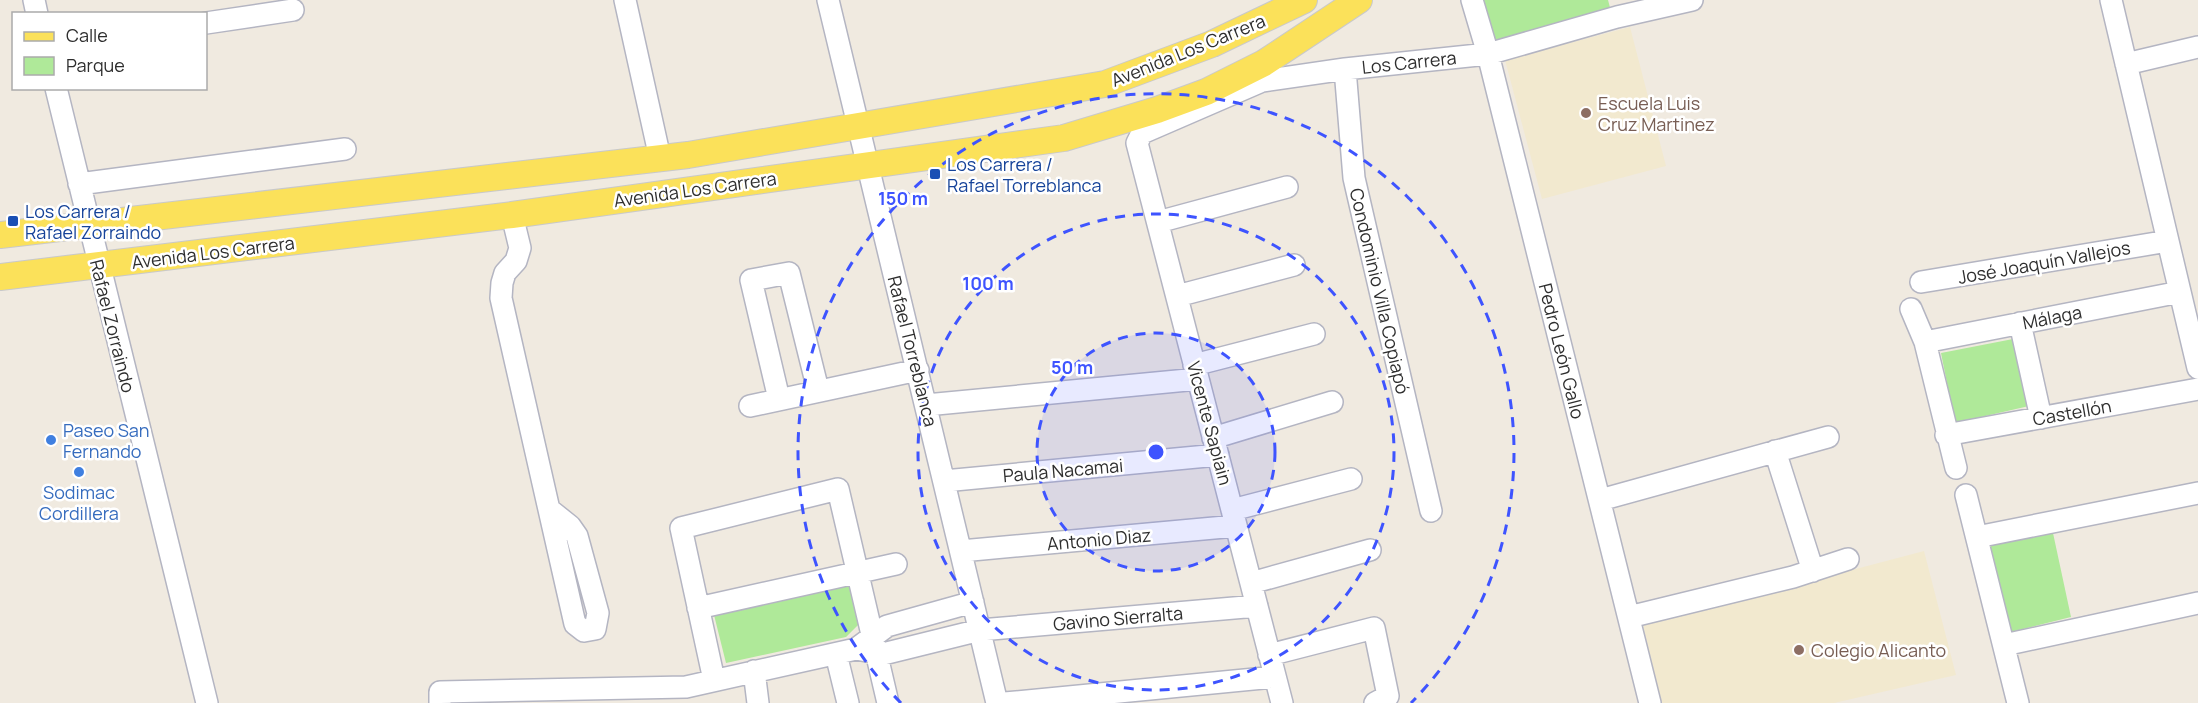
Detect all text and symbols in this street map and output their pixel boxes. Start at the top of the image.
street label: Avenida Los Carrera [1107,8,1269,92]
legend [12,12,207,90]
text: Calle [66,23,108,47]
street label: Los Carrera [1360,45,1458,79]
text: Parque [66,53,125,77]
place label: Escuela Luis Cruz Martinez [1598,91,1715,136]
marker: Escuela Luis Cruz Martinez [1579,106,1593,120]
place label: Los Carrera / Rafael Torreblanca [947,152,1101,197]
street label: Avenida Los Carrera [612,166,778,212]
marker: Los Carrera / Rafael Torreblanca [928,167,942,181]
text: 150 m [878,186,928,210]
street label: Condominio Villa Copiapó [1345,186,1415,396]
place label: Los Carrera / Rafael Zorraindo [25,199,161,244]
marker: Los Carrera / Rafael Zorraindo [6,214,20,228]
street label: Avenida Los Carrera [130,230,296,274]
street label: José Joaquín Vallejos [1956,235,2132,289]
street label: Rafael Zorraindo [85,257,141,395]
text: 100 m [962,271,1014,295]
street label: Rafael Torreblanca [883,273,943,429]
street label: Pedro León Gallo [1534,281,1590,421]
street label: Málaga [2020,299,2084,335]
text: 50 m [1051,355,1093,379]
street label: Vicente Sapiain [1182,358,1238,488]
street label: Castellón [2031,393,2113,431]
place label: Paseo San Fernando [63,418,149,463]
marker: Paseo San Fernando [44,433,58,447]
centre of rings [1146,442,1166,462]
street label: Paula Nacamai [1002,453,1124,487]
marker: Sodimac Cordillera [72,465,86,479]
place label: Sodimac Cordillera [39,480,119,525]
street label: Antonio Diaz [1046,522,1152,556]
street label: Gavino Sierralta [1052,600,1184,636]
place label: Colegio Alicanto [1811,638,1946,662]
marker: Colegio Alicanto [1792,643,1806,657]

